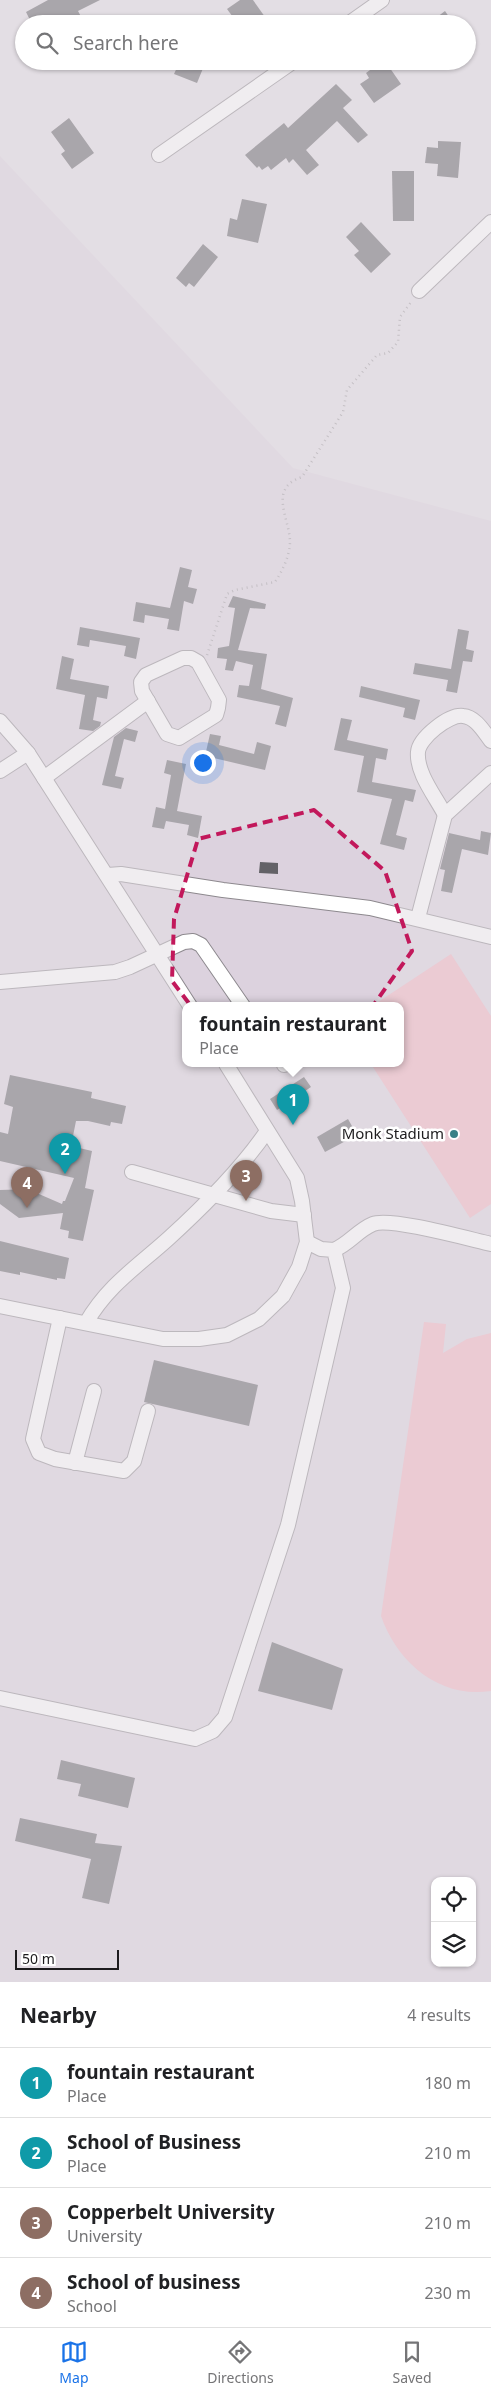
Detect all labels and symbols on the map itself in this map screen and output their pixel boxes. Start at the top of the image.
your location [190,750,216,776]
pin: 1 [277,1084,309,1125]
place label: Monk Stadium [342,1123,444,1143]
marker: Monk Stadium [448,1128,460,1140]
pin: 2 [49,1133,81,1174]
pin: 3 [230,1160,262,1201]
pin: 4 [11,1167,43,1208]
scale bar [15,1947,119,1970]

